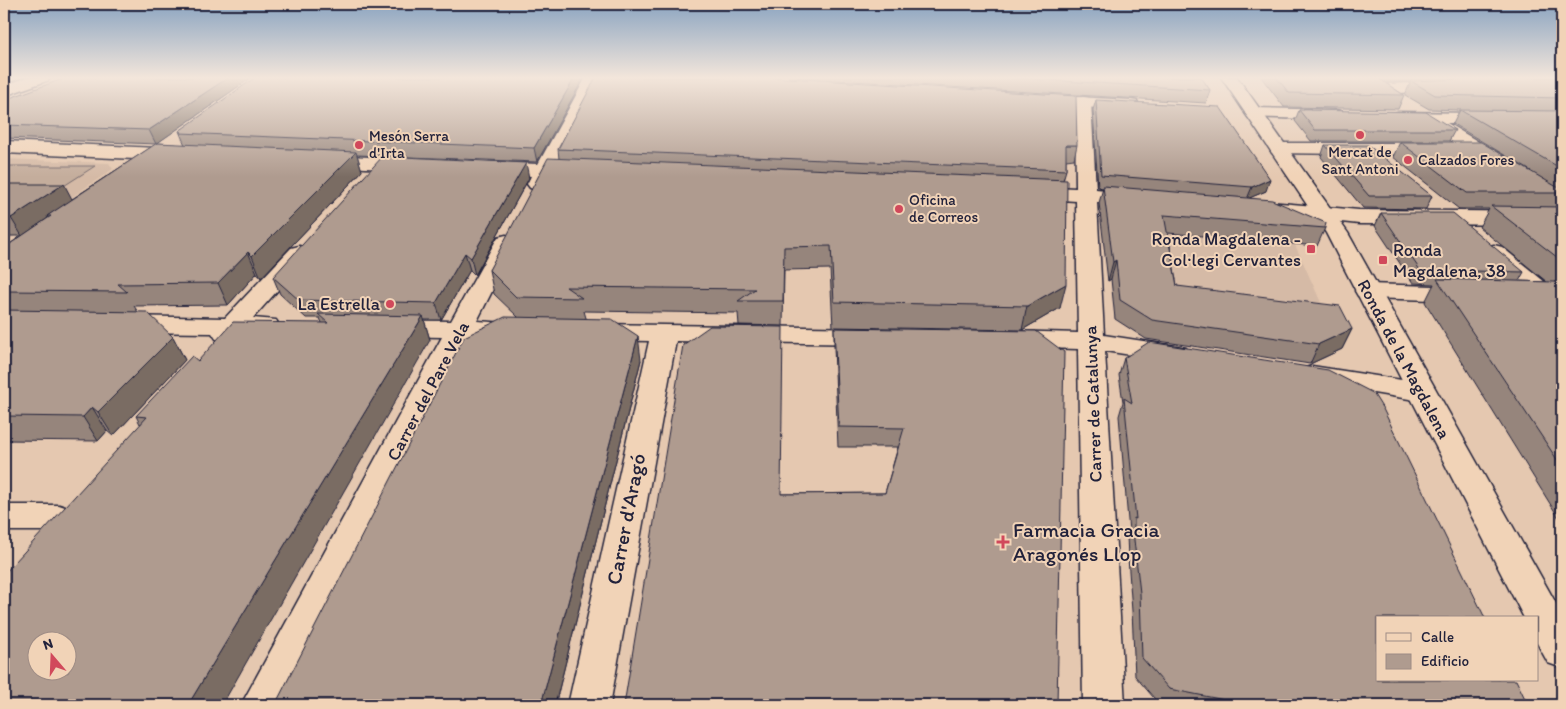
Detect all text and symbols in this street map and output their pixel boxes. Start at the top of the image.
place label: Mesón Serra d'Irta [369,127,449,162]
marker: Mercat de Sant Antoni [1354,129,1366,141]
marker: Mesón Serra d'Irta [353,139,365,151]
place label: Mercat de Sant Antoni [1322,143,1398,178]
place label: Calzados Fores [1418,151,1514,169]
marker: Calzados Fores [1402,154,1414,166]
place label: Oficina de Correos [909,191,979,226]
marker: Oficina de Correos [893,203,905,215]
place label: Ronda Magdalena - Col·legi Cervantes [1151,228,1301,271]
place label: Ronda Magdalena, 38 [1393,239,1506,282]
marker: Ronda Magdalena - Col·legi Cervantes [1305,243,1317,255]
marker: Ronda Magdalena, 38 [1377,254,1389,266]
street label: Ronda de la Magdalena [1353,276,1455,442]
place label: La Estrella [298,293,381,315]
marker: La Estrella [384,298,396,310]
street label: Carrer del Pare Vela [382,317,474,465]
street label: Carrer de Catalunya [1079,325,1107,483]
street label: Carrer d'Aragó [601,451,650,587]
place label: Farmacia Gracia Aragonés Llop [1013,517,1159,566]
marker: Farmacia Gracia Aragonés Llop [997,536,1009,548]
legend [1376,616,1538,682]
text: Calle [1421,628,1454,646]
north arrow [28,632,78,682]
text: N [41,635,55,654]
text: Edificio [1421,652,1469,670]

